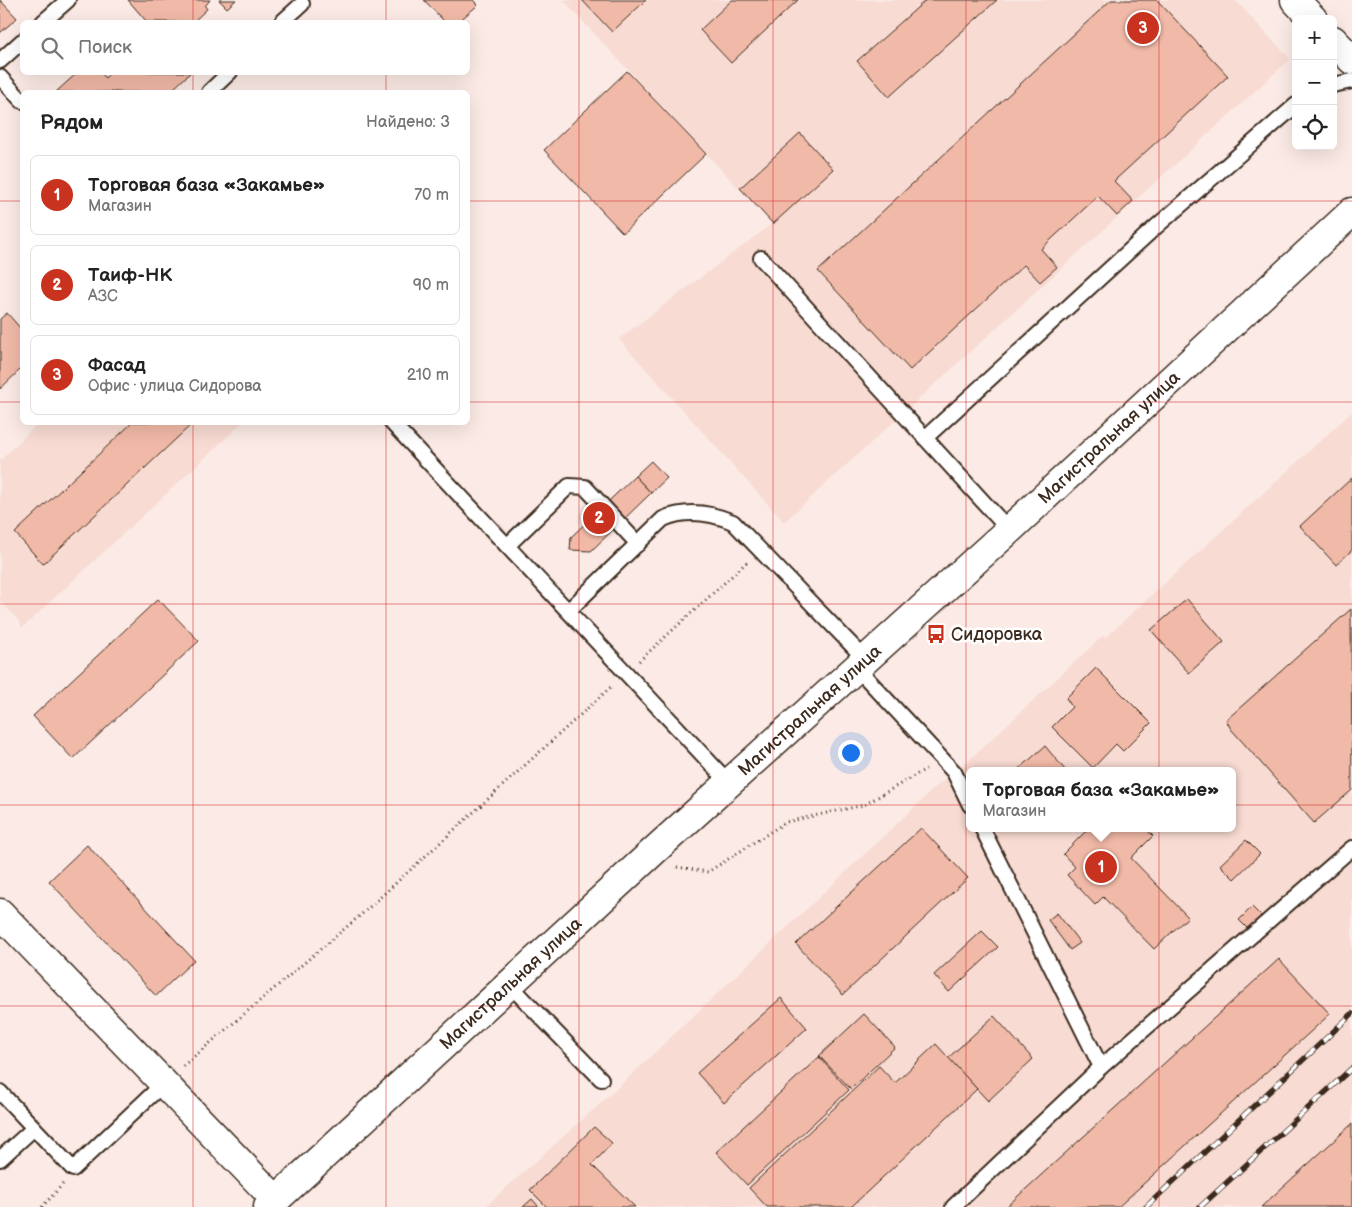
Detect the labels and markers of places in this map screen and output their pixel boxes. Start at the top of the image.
pin: 3 [1127,9,1159,47]
pin: 2 [583,499,615,537]
bus stop icon: Сидоровка [925,623,947,645]
place label: Сидоровка [951,624,1043,645]
pin: 1 [1085,848,1117,886]

